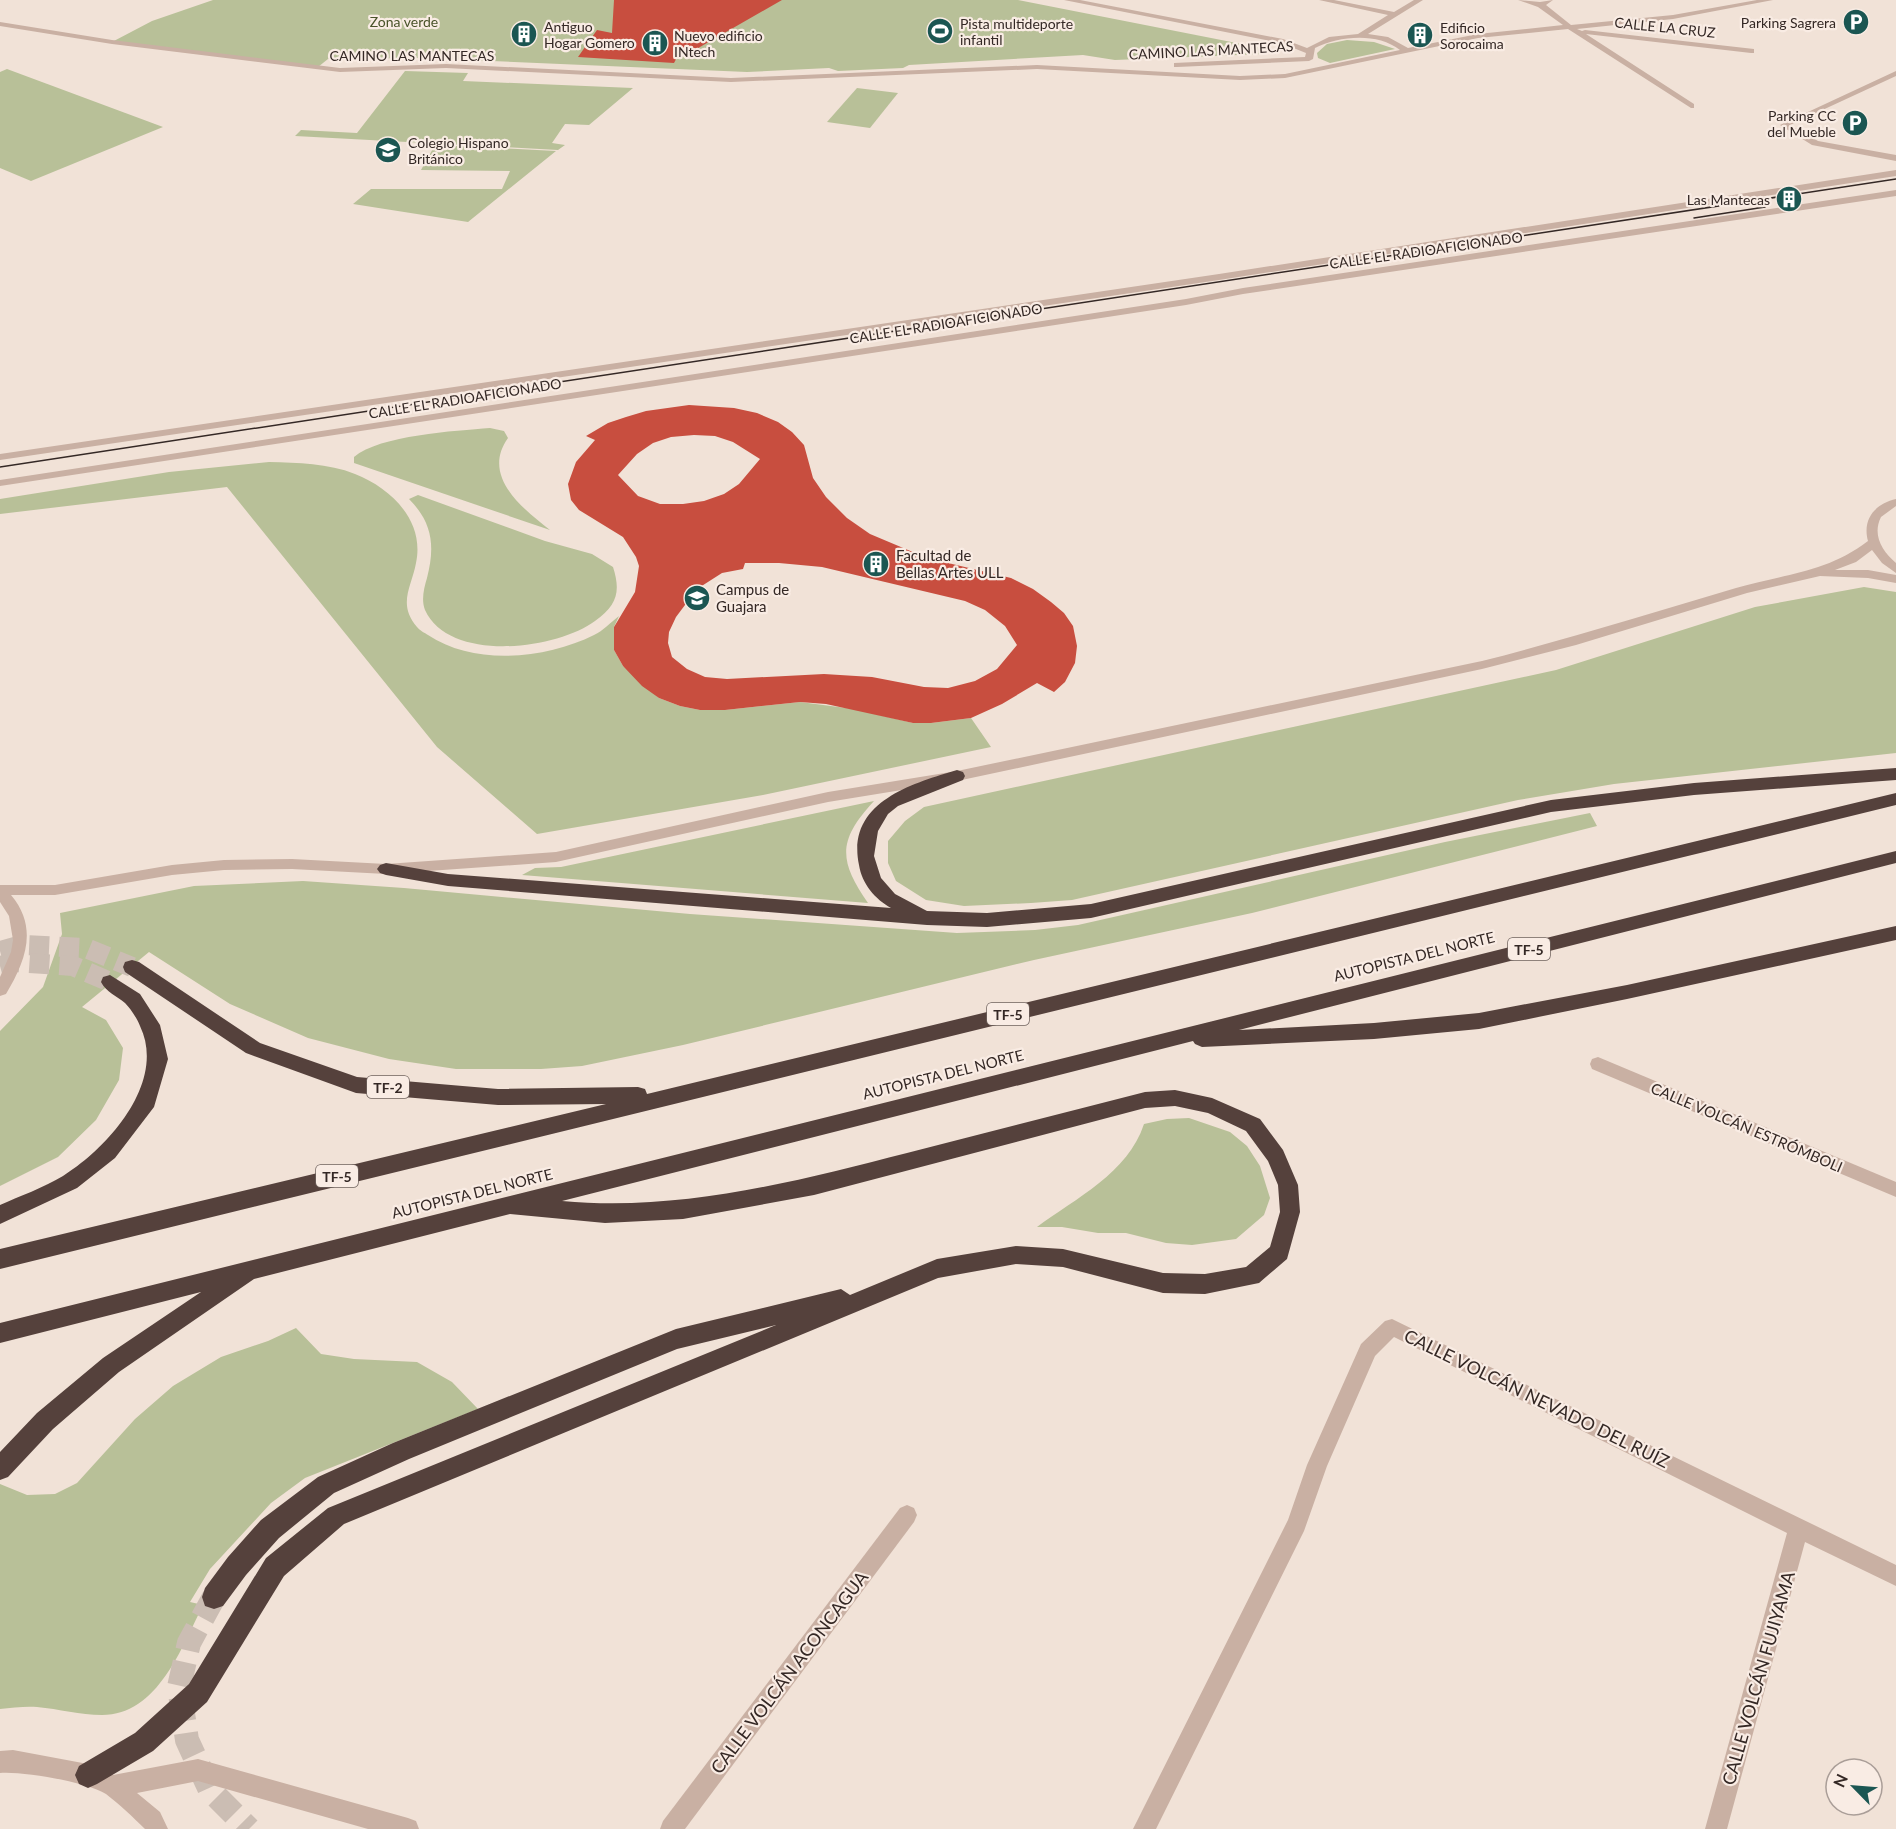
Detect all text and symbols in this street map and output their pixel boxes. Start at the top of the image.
parking icon: Parking Sagrera [1841,7,1871,37]
park label: Zona verde [370,13,438,30]
street label: CALLE LA CRUZ [1614,13,1716,41]
place label: Parking Sagrera [1741,14,1836,31]
place label: Pista multideporte infantil [960,15,1073,48]
sports icon: Pista multideporte infantil [925,16,955,46]
place label: Antiguo Hogar Gomero [544,18,635,51]
building icon: Antiguo Hogar Gomero [509,19,539,49]
place label: Edificio Sorocaima [1440,19,1504,52]
building icon: Edificio Sorocaima [1405,20,1435,50]
place label: Nuevo edificio INtech [674,27,763,60]
building icon: Nuevo edificio INtech [640,28,670,58]
street label: CAMINO LAS MANTECAS [1128,37,1294,63]
street label: CAMINO LAS MANTECAS [330,47,494,64]
place label: Parking CC del Mueble [1767,107,1837,140]
parking icon: Parking CC del Mueble [1840,108,1870,138]
place label: Colegio Hispano Británico [408,134,509,167]
school or university icon: Colegio Hispano Británico [373,135,403,165]
building icon: Las Mantecas [1774,184,1804,214]
place label: Las Mantecas [1687,191,1770,208]
street label: CALLE EL RADIOAFICIONADO [1328,228,1524,272]
street label: CALLE EL RADIOAFICIONADO [848,299,1044,347]
street label: CALLE EL RADIOAFICIONADO [367,374,563,422]
place label: Facultad de Bellas Artes ULL [896,546,1004,581]
building icon: Facultad de Bellas Artes ULL [861,549,891,579]
place label: Campus de Guajara [716,580,789,615]
school or university icon: Campus de Guajara [682,583,712,613]
street label: AUTOPISTA DEL NORTE [1332,927,1496,985]
road number: TF-5 [1508,938,1550,960]
road number: TF-5 [987,1003,1029,1025]
street label: AUTOPISTA DEL NORTE [861,1045,1025,1103]
road number: TF-2 [367,1076,409,1098]
street label: CALLE VOLCÁN ESTRÓMBOLI [1648,1078,1846,1176]
street label: AUTOPISTA DEL NORTE [390,1164,554,1222]
road number: TF-5 [316,1165,358,1187]
street label: CALLE VOLCÁN NEVADO DEL RUÍZ [1401,1324,1673,1472]
street label: CALLE VOLCÁN ACONCAGUA [706,1566,873,1778]
street label: CALLE VOLCÁN FUJIYAMA [1717,1568,1799,1787]
north arrow [1824,1757,1884,1817]
text: N [1829,1771,1851,1790]

